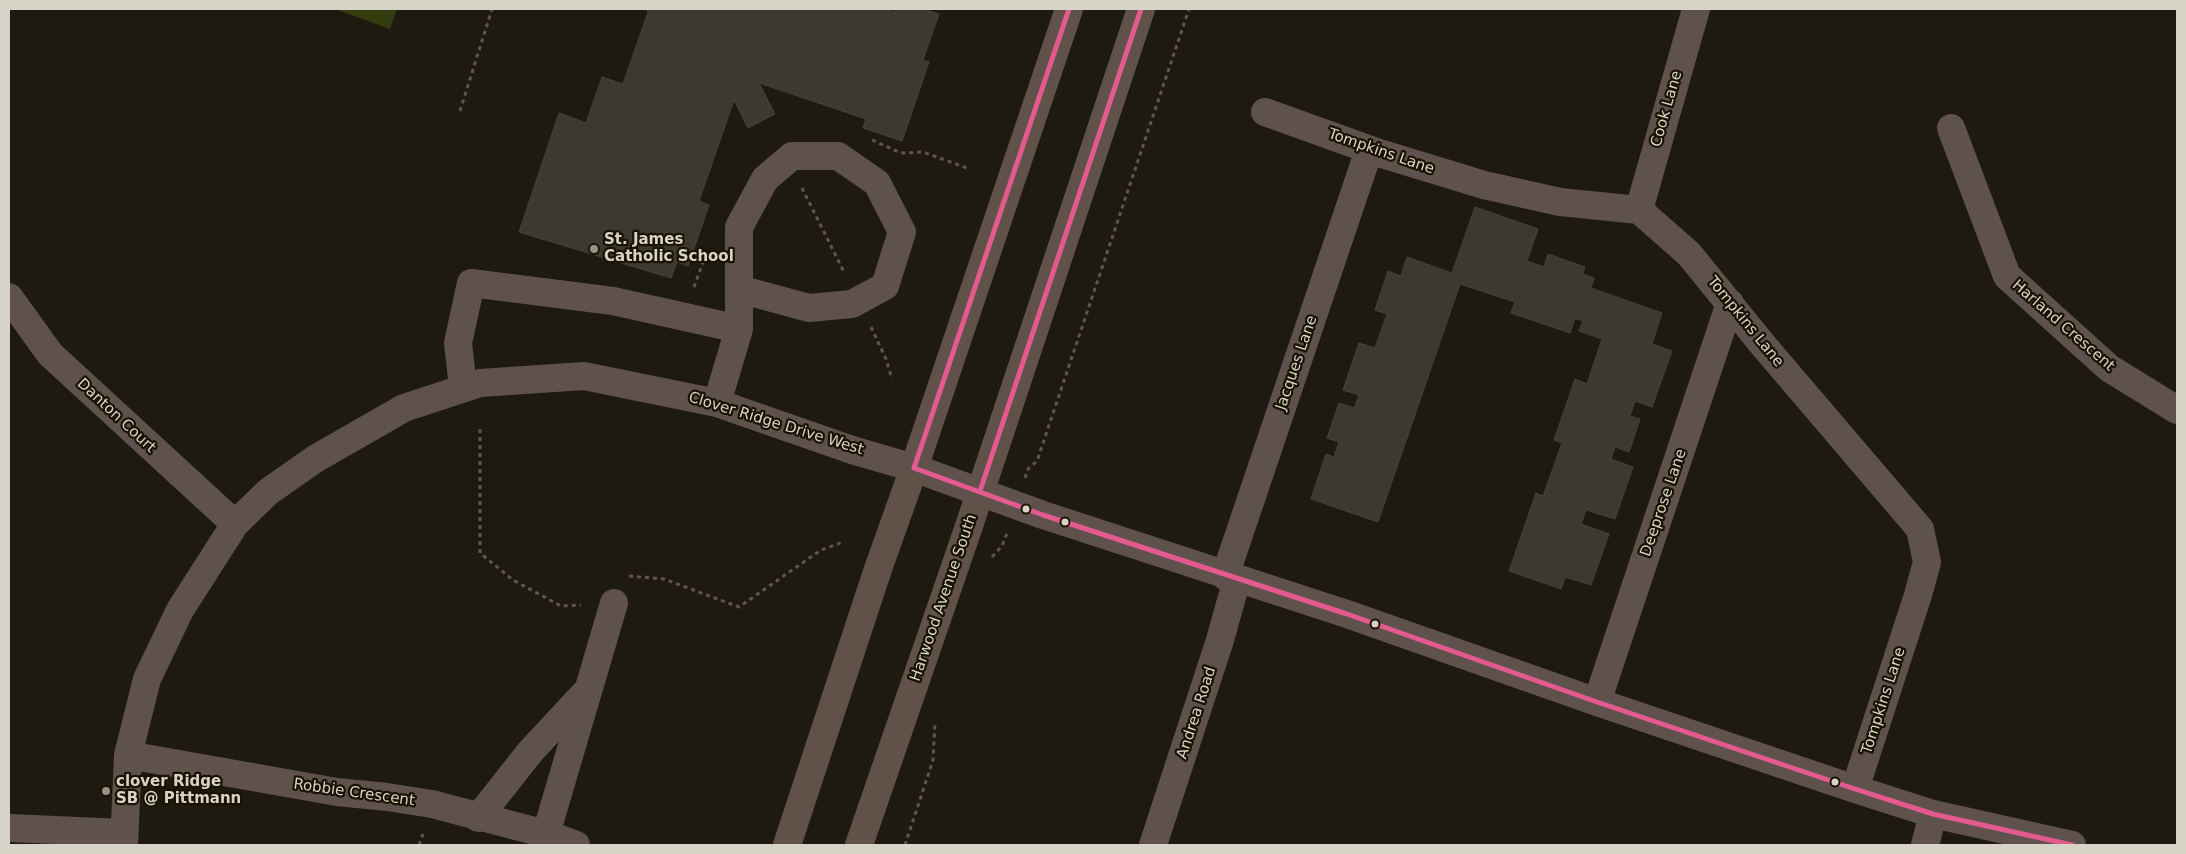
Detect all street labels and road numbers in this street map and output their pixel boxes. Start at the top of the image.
street label: Cook Lane [1648,69,1686,149]
street label: Tompkins Lane [1326,125,1436,179]
street label: Tompkins Lane [1703,273,1787,371]
street label: Harland Crescent [2008,277,2118,375]
street label: Jacques Lane [1272,313,1322,413]
street label: Danton Court [73,375,159,457]
street label: Clover Ridge Drive West [686,389,866,459]
street label: Deeprose Lane [1637,447,1691,559]
street label: Harwood Avenue South [907,512,981,684]
street label: Tompkins Lane [1858,645,1910,757]
street label: Andrea Road [1174,665,1220,761]
street label: Robbie Crescent [292,776,416,810]

